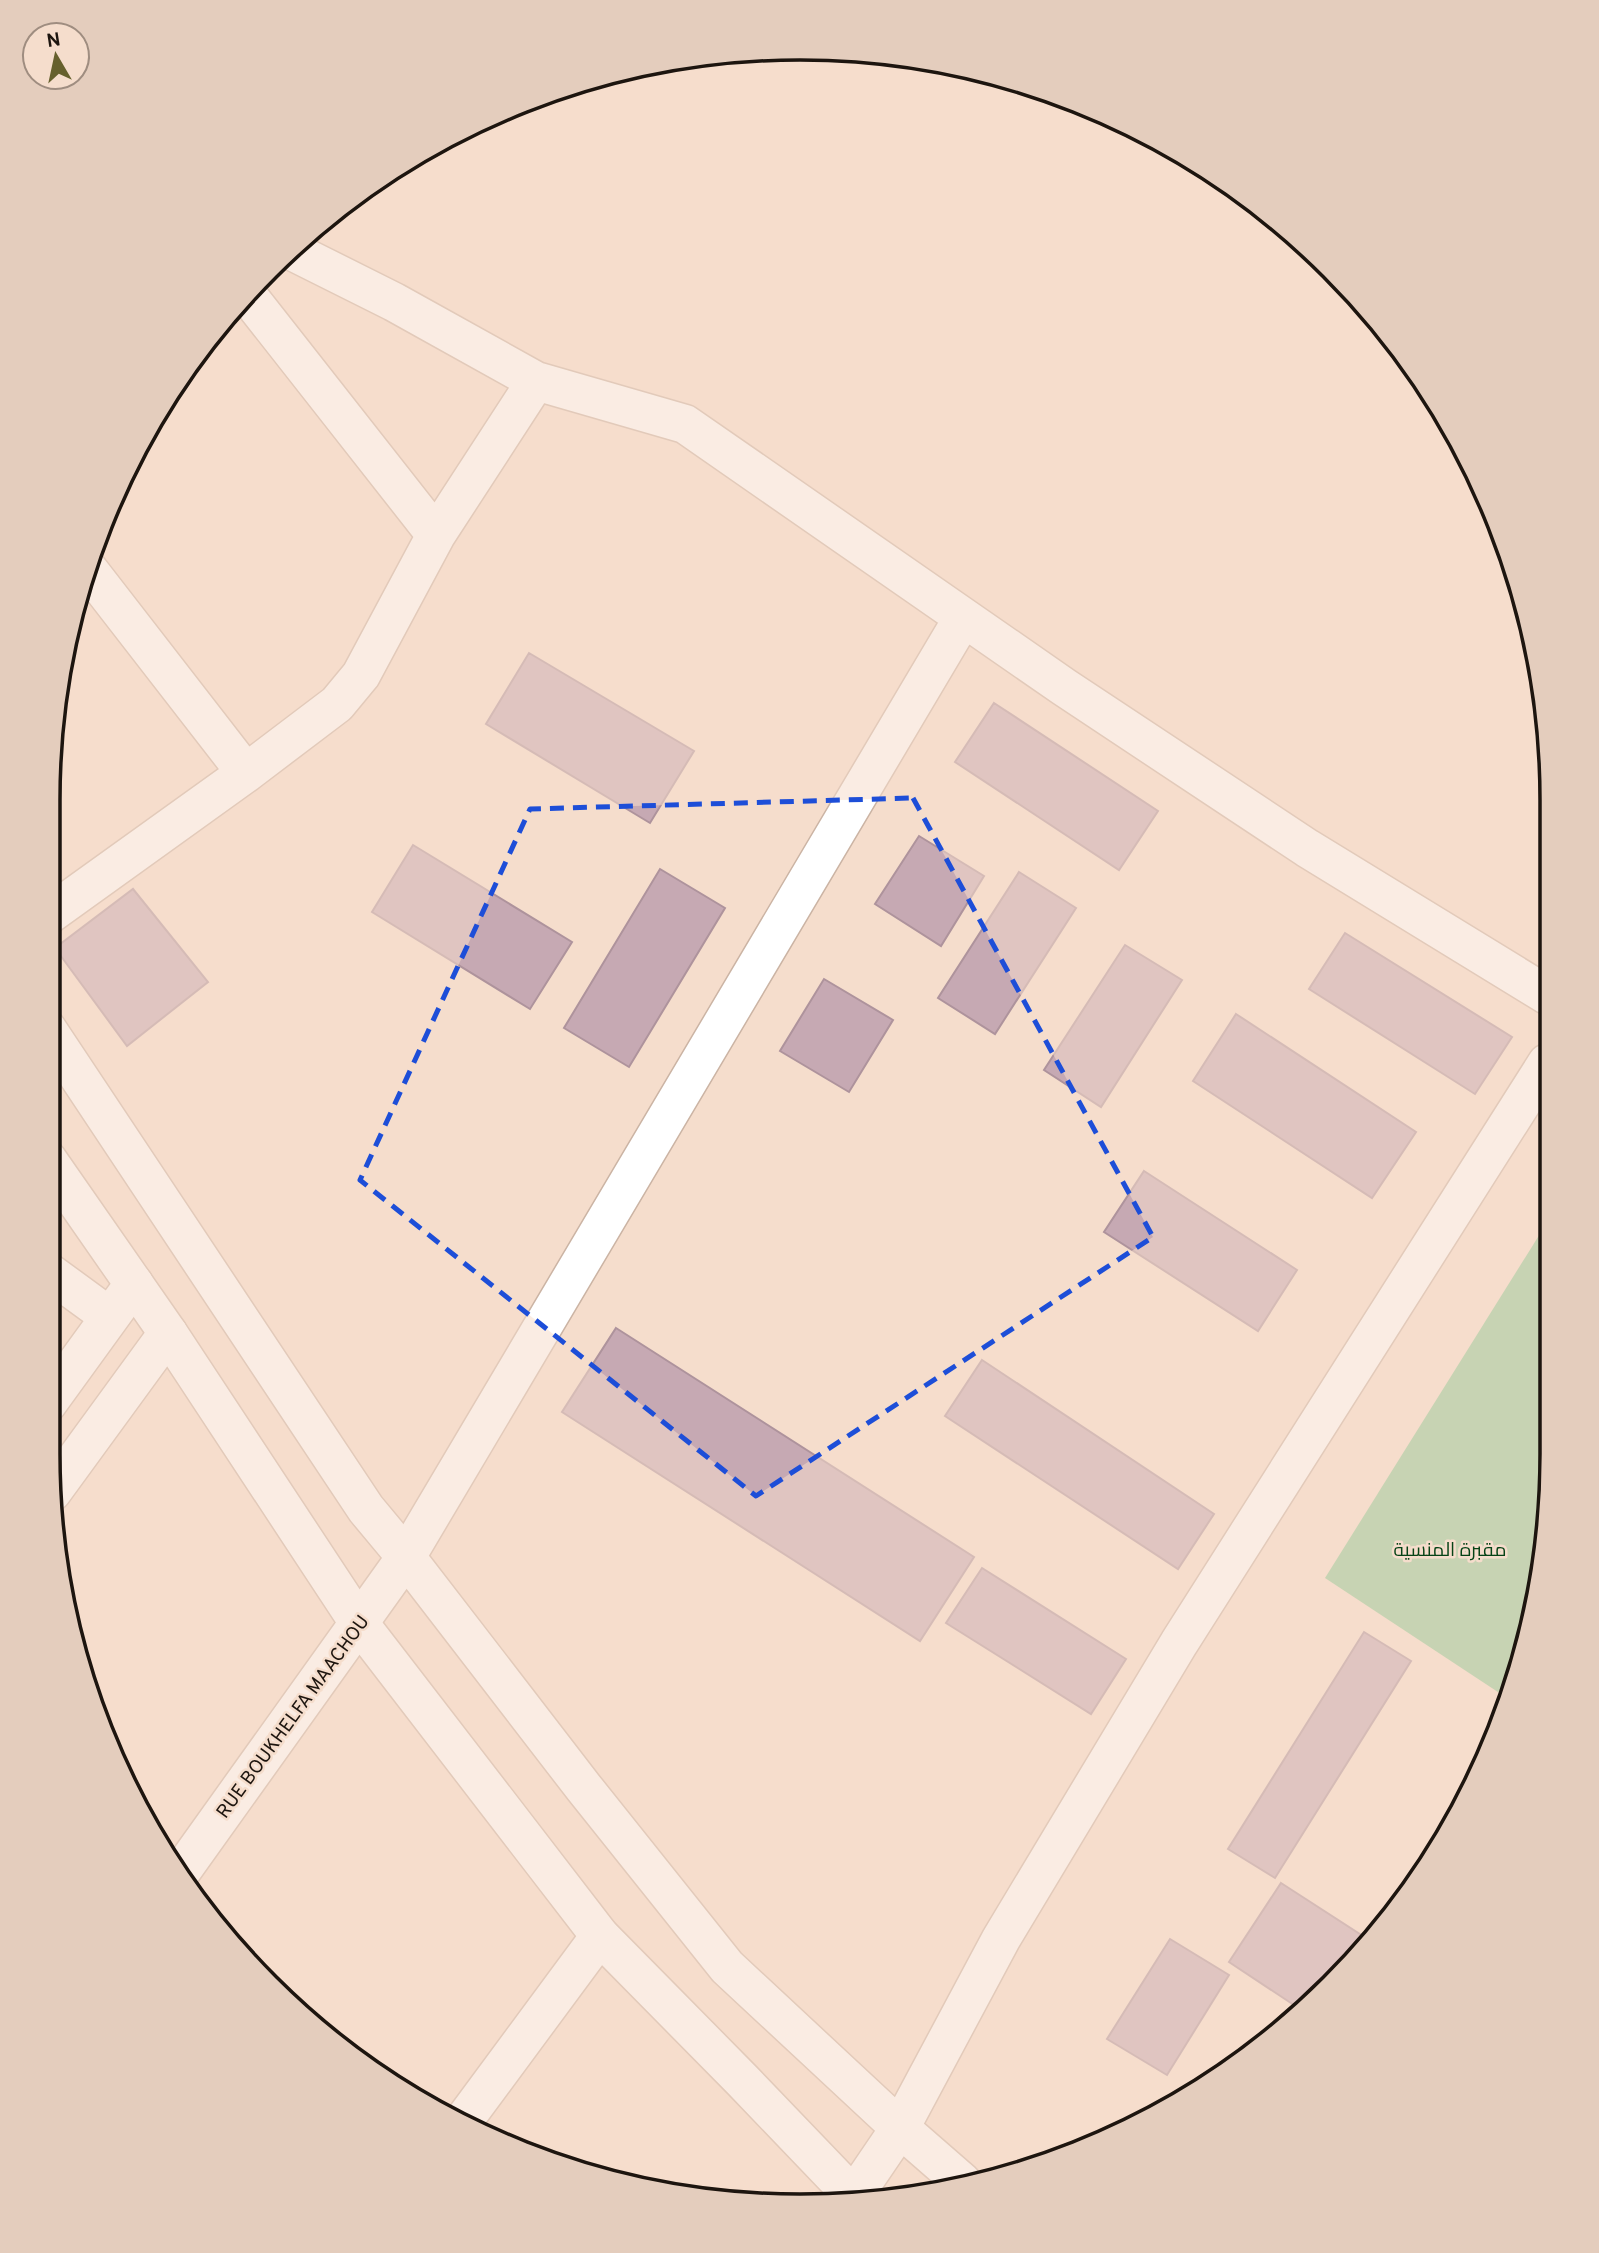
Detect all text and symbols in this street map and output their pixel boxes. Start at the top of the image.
north arrow [21,21,91,91]
text: N [45,28,62,54]
park label: مقبرة المنسية [1394,1539,1506,1563]
street label: RUE BOUKHELFA MAACHOU [212,1611,375,1823]

